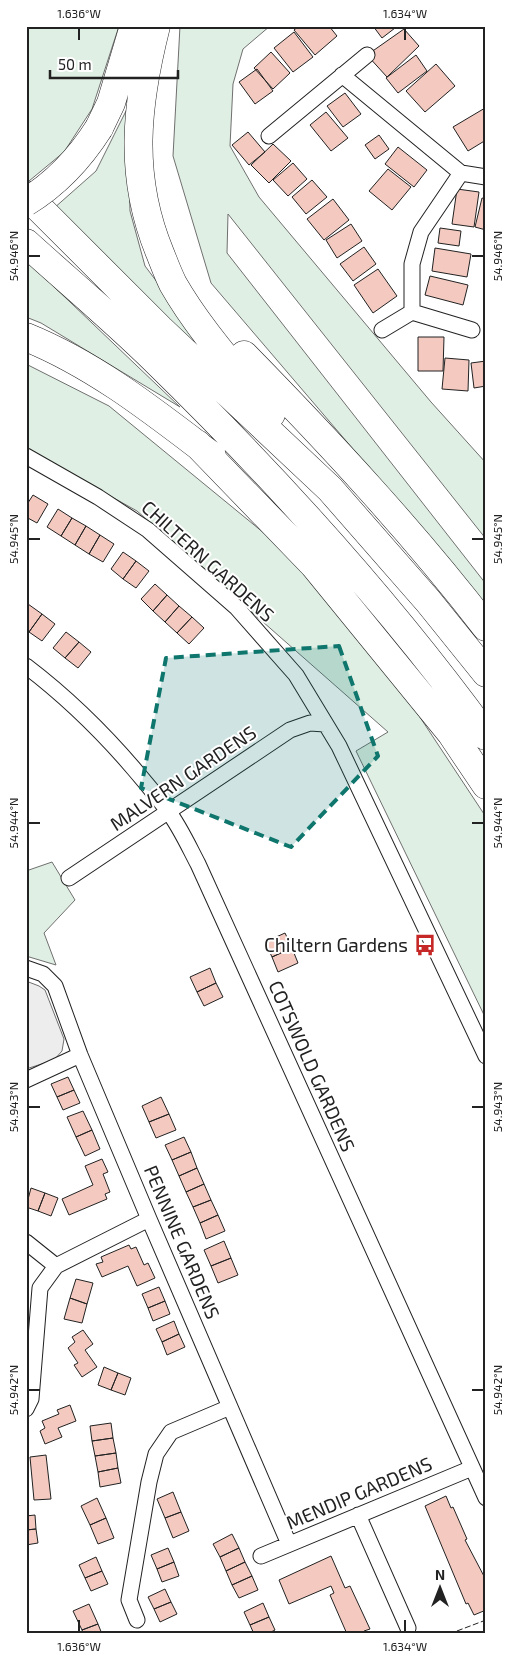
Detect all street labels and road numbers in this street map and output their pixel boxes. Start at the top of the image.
street label: CHILTERN GARDENS [137,495,279,626]
street label: MALVERN GARDENS [105,720,260,835]
street label: COTSWOLD GARDENS [264,977,361,1155]
street label: PENNINE GARDENS [140,1162,225,1322]
street label: MENDIP GARDENS [282,1451,435,1534]

